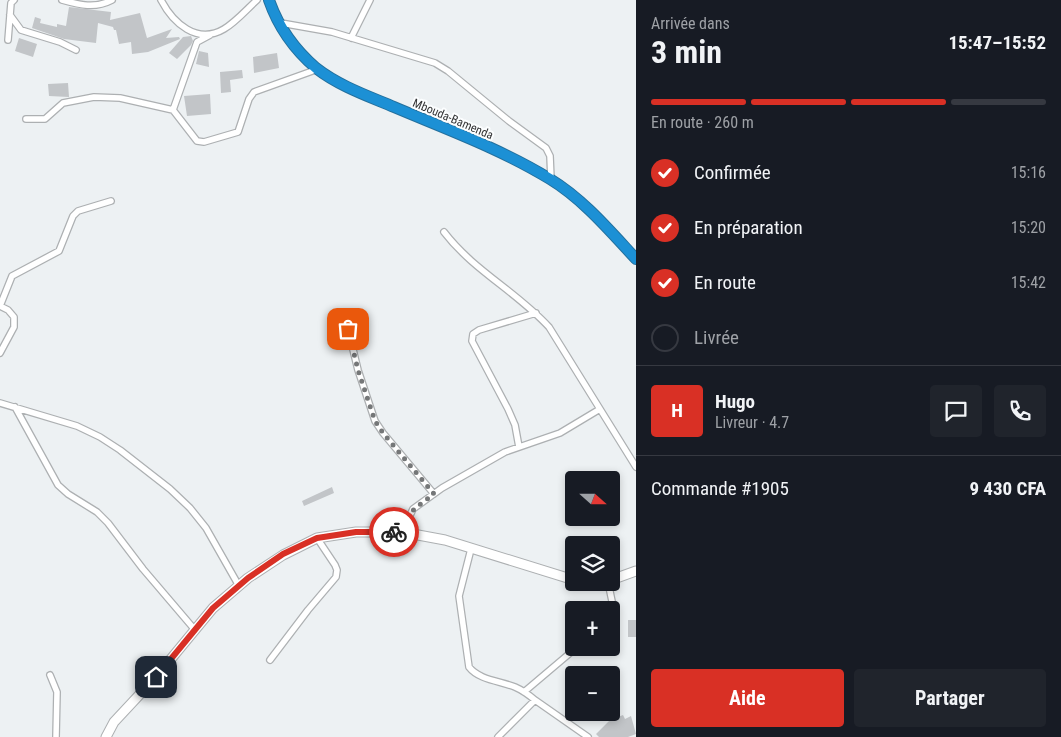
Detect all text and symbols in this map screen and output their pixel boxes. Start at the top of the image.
text: Arrivée dans [651,14,730,33]
text: 15:47–15:52 [948,31,1046,54]
text: 3 min [651,33,722,71]
street label: Mbouda-Bamenda [411,96,496,142]
text: En route · 260 m [651,113,754,132]
icon: check [651,159,679,187]
text: Confirmée [694,161,771,184]
text: 15:16 [1011,163,1046,182]
icon: check [651,214,679,242]
text: En préparation [694,216,803,239]
text: 15:20 [1011,218,1046,237]
icon: check [651,269,679,297]
text: En route [694,271,756,294]
text: 15:42 [1011,273,1046,292]
pin [327,308,369,350]
icon: bag [334,315,362,343]
text: Livrée [694,326,739,349]
button: chat [930,385,982,437]
button: phone [994,385,1046,437]
text: Hugo [715,390,755,413]
text: H [671,399,683,422]
text: Livreur · 4.7 [715,413,789,432]
north arrow [565,471,620,526]
map controls [565,471,620,721]
text: Commande #1905 [651,477,789,500]
text: 9 430 CFA [969,477,1046,500]
courier [369,507,419,557]
icon: bike [380,518,408,546]
button: layers [565,536,620,591]
button: + [565,601,620,656]
pin [135,656,177,698]
icon: home [142,663,170,691]
button: − [565,666,620,721]
button: Aide [651,669,844,727]
button: Partager [854,669,1046,727]

